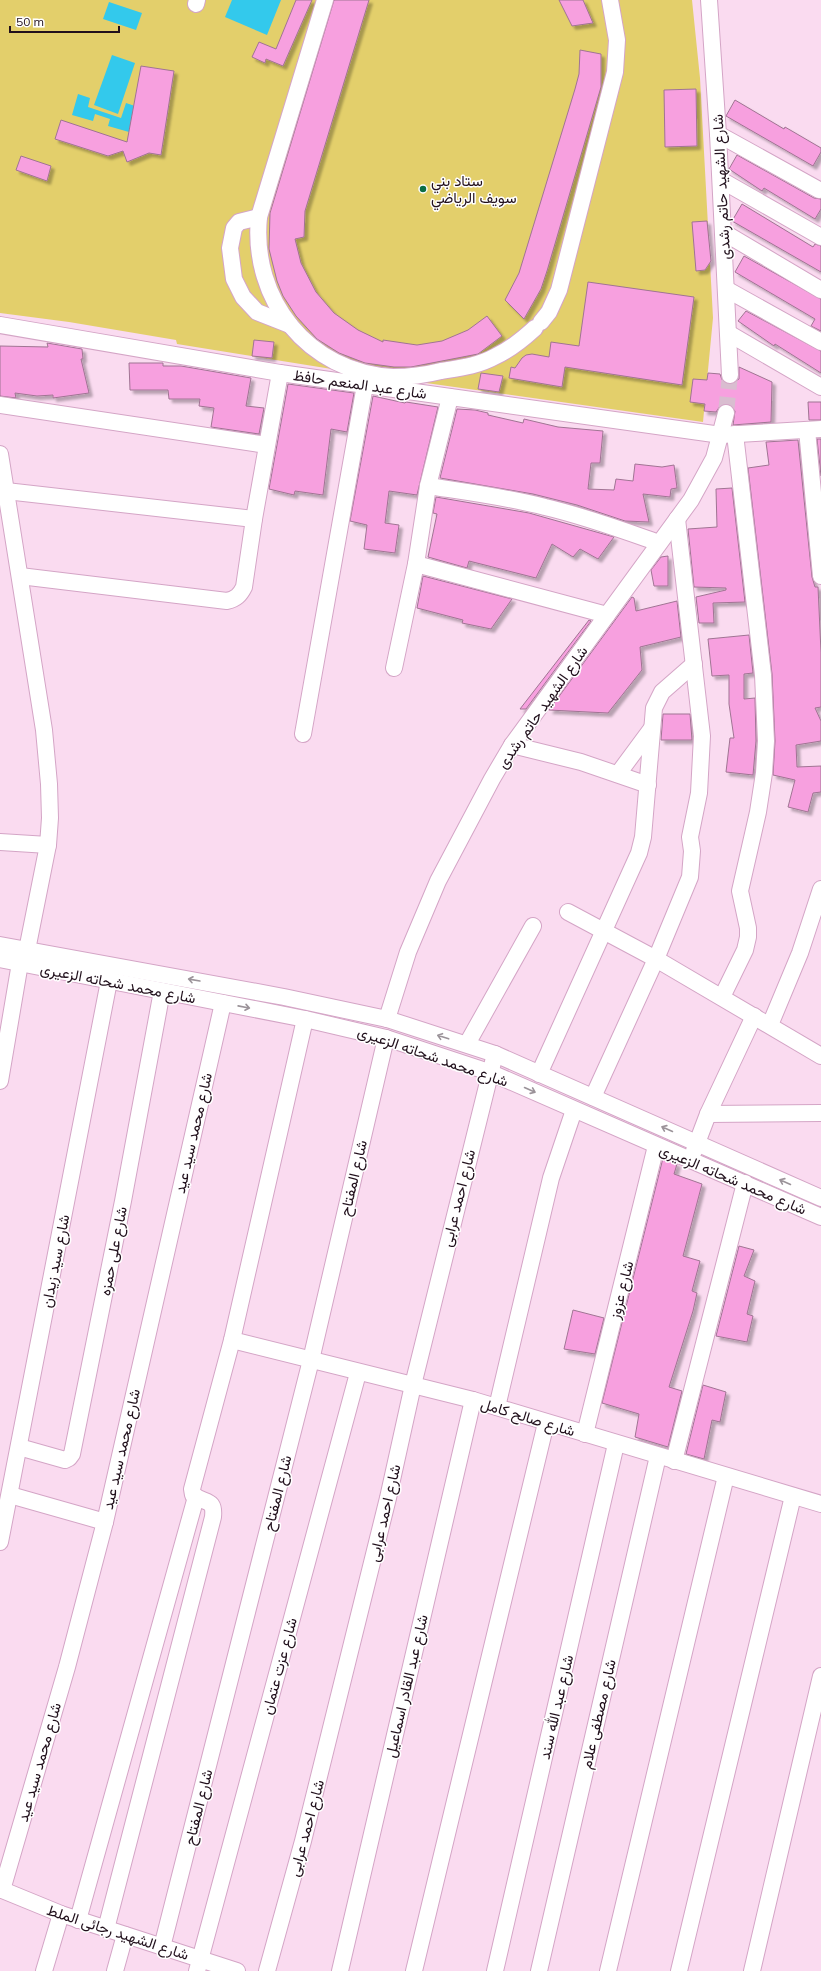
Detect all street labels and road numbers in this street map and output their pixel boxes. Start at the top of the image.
street label: شارع الشهيد حاتم رشدى [708,113,736,260]
street label: شارع عبد المنعم حافظ [292,365,428,405]
street label: شارع الشهيد حاتم رشدى [492,642,593,773]
street label: شارع محمد شحاته الزعيرى [38,959,198,1009]
street label: شارع محمد شحاته الزعيرى [355,1021,511,1093]
street label: شارع محمد سيد عيد [170,1071,218,1196]
street label: شارع المفتاح [335,1138,373,1218]
street label: شارع محمد شحاته الزعيرى [656,1139,810,1221]
street label: شارع احمد عرابى [437,1147,481,1249]
street label: شارع على حمزه [95,1205,133,1298]
street label: شارع سيد زيدان [37,1213,75,1310]
street label: شارع عزوز [604,1259,639,1323]
street label: شارع محمد سيد عيد [98,1387,146,1512]
street label: شارع صالح كامل [478,1394,578,1442]
street label: شارع المفتاح [258,1453,298,1533]
street label: شارع احمد عرابى [364,1462,406,1564]
street label: شارع عبد القادر اسماعيل [380,1613,434,1760]
street label: شارع عزت عتمان [257,1615,303,1717]
street label: شارع عبد الله سند [535,1653,579,1762]
street label: شارع مصطفى علام [576,1657,622,1771]
street label: شارع محمد سيد عيد [13,1700,67,1824]
street label: شارع المفتاح [179,1767,219,1847]
street label: شارع احمد عرابى [284,1777,330,1879]
street label: شارع الشهيد رجائى الملط [44,1900,192,1966]

